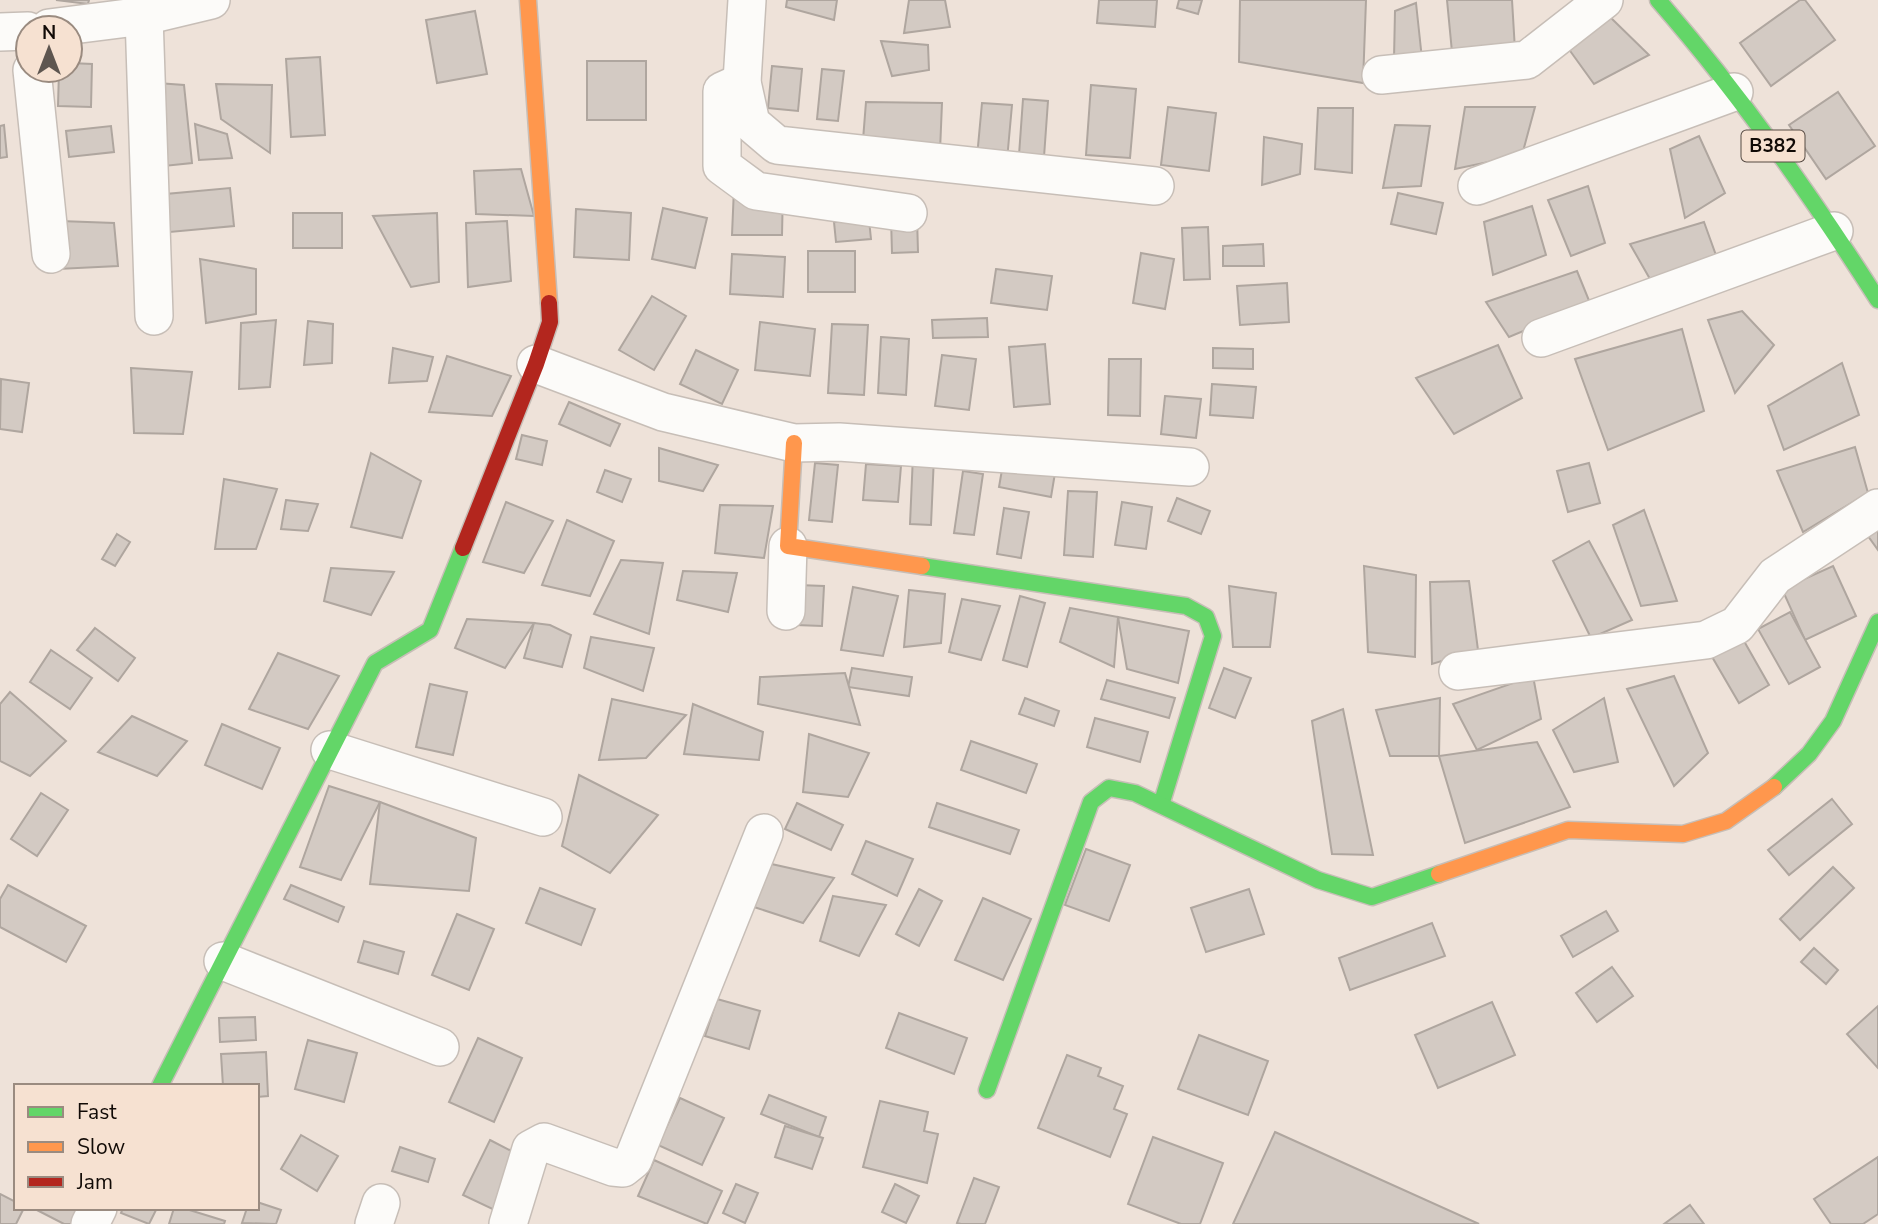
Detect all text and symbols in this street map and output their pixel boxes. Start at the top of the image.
north arrow [14,14,84,84]
text: N [42,20,56,46]
road number: B382 [1742,130,1804,162]
legend [14,1084,259,1210]
text: Fast [77,1098,117,1126]
text: Slow [77,1133,126,1161]
text: Jam [76,1168,113,1196]

